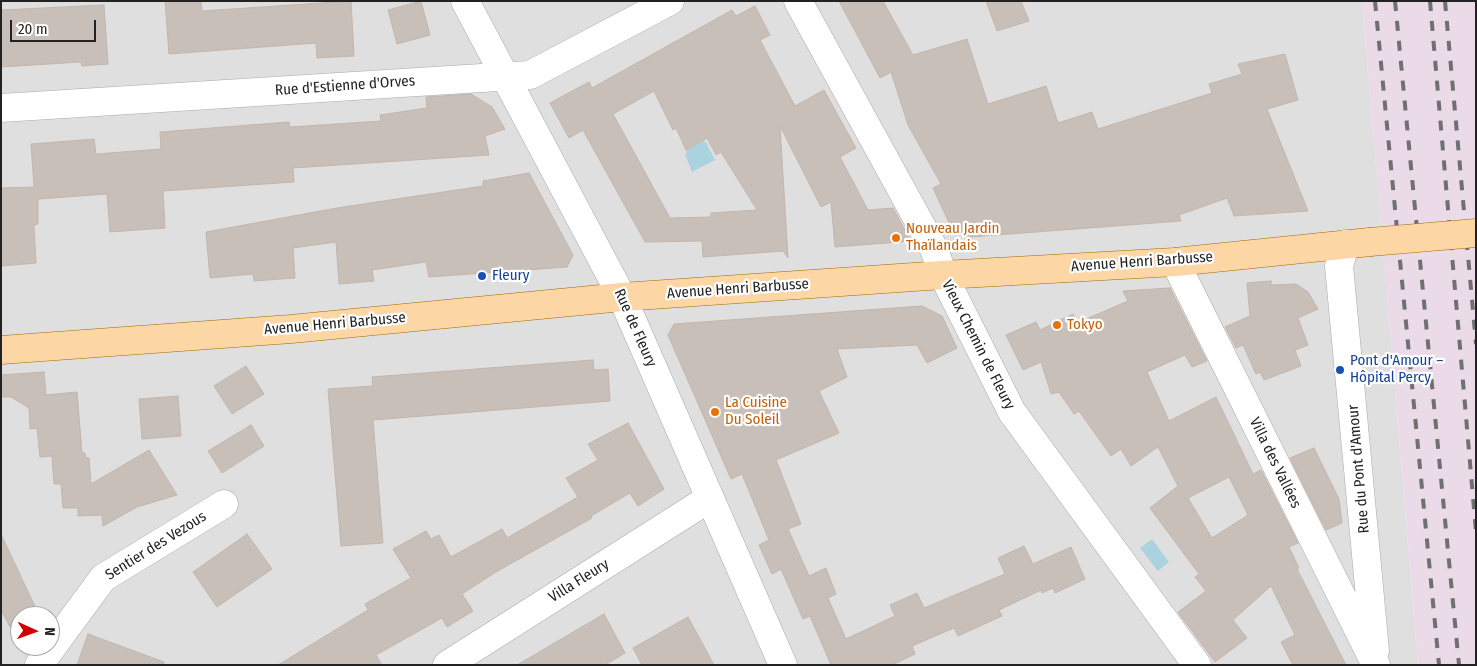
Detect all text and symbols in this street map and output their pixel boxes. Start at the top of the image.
scale bar [12,10,99,42]
text: 20 m [18,20,48,38]
street label: Rue d'Estienne d'Orves [274,72,416,100]
place label: Nouveau Jardin Thaïlandais [906,220,999,255]
marker: Nouveau Jardin Thaïlandais [890,232,902,244]
street label: Avenue Henri Barbusse [1070,248,1214,276]
place label: Fleury [492,267,529,285]
marker: Fleury [476,270,488,282]
street label: Avenue Henri Barbusse [666,275,810,303]
street label: Vieux Chemin de Fleury [938,277,1018,413]
street label: Rue de Fleury [610,286,660,370]
street label: Avenue Henri Barbusse [263,309,407,339]
place label: Tokyo [1067,316,1103,334]
marker: Tokyo [1051,319,1063,331]
place label: Pont d'Amour – Hôpital Percy [1350,352,1443,387]
marker: Pont d'Amour – Hôpital Percy [1334,364,1346,376]
place label: La Cuisine Du Soleil [725,394,787,429]
street label: Rue du Pont d'Amour [1344,404,1374,534]
marker: La Cuisine Du Soleil [709,406,721,418]
street label: Villa des Vallées [1245,415,1305,511]
street label: Sentier des Vezous [102,508,210,584]
street label: Villa Fleury [546,555,612,607]
north arrow [10,606,60,656]
text: N [41,627,58,636]

